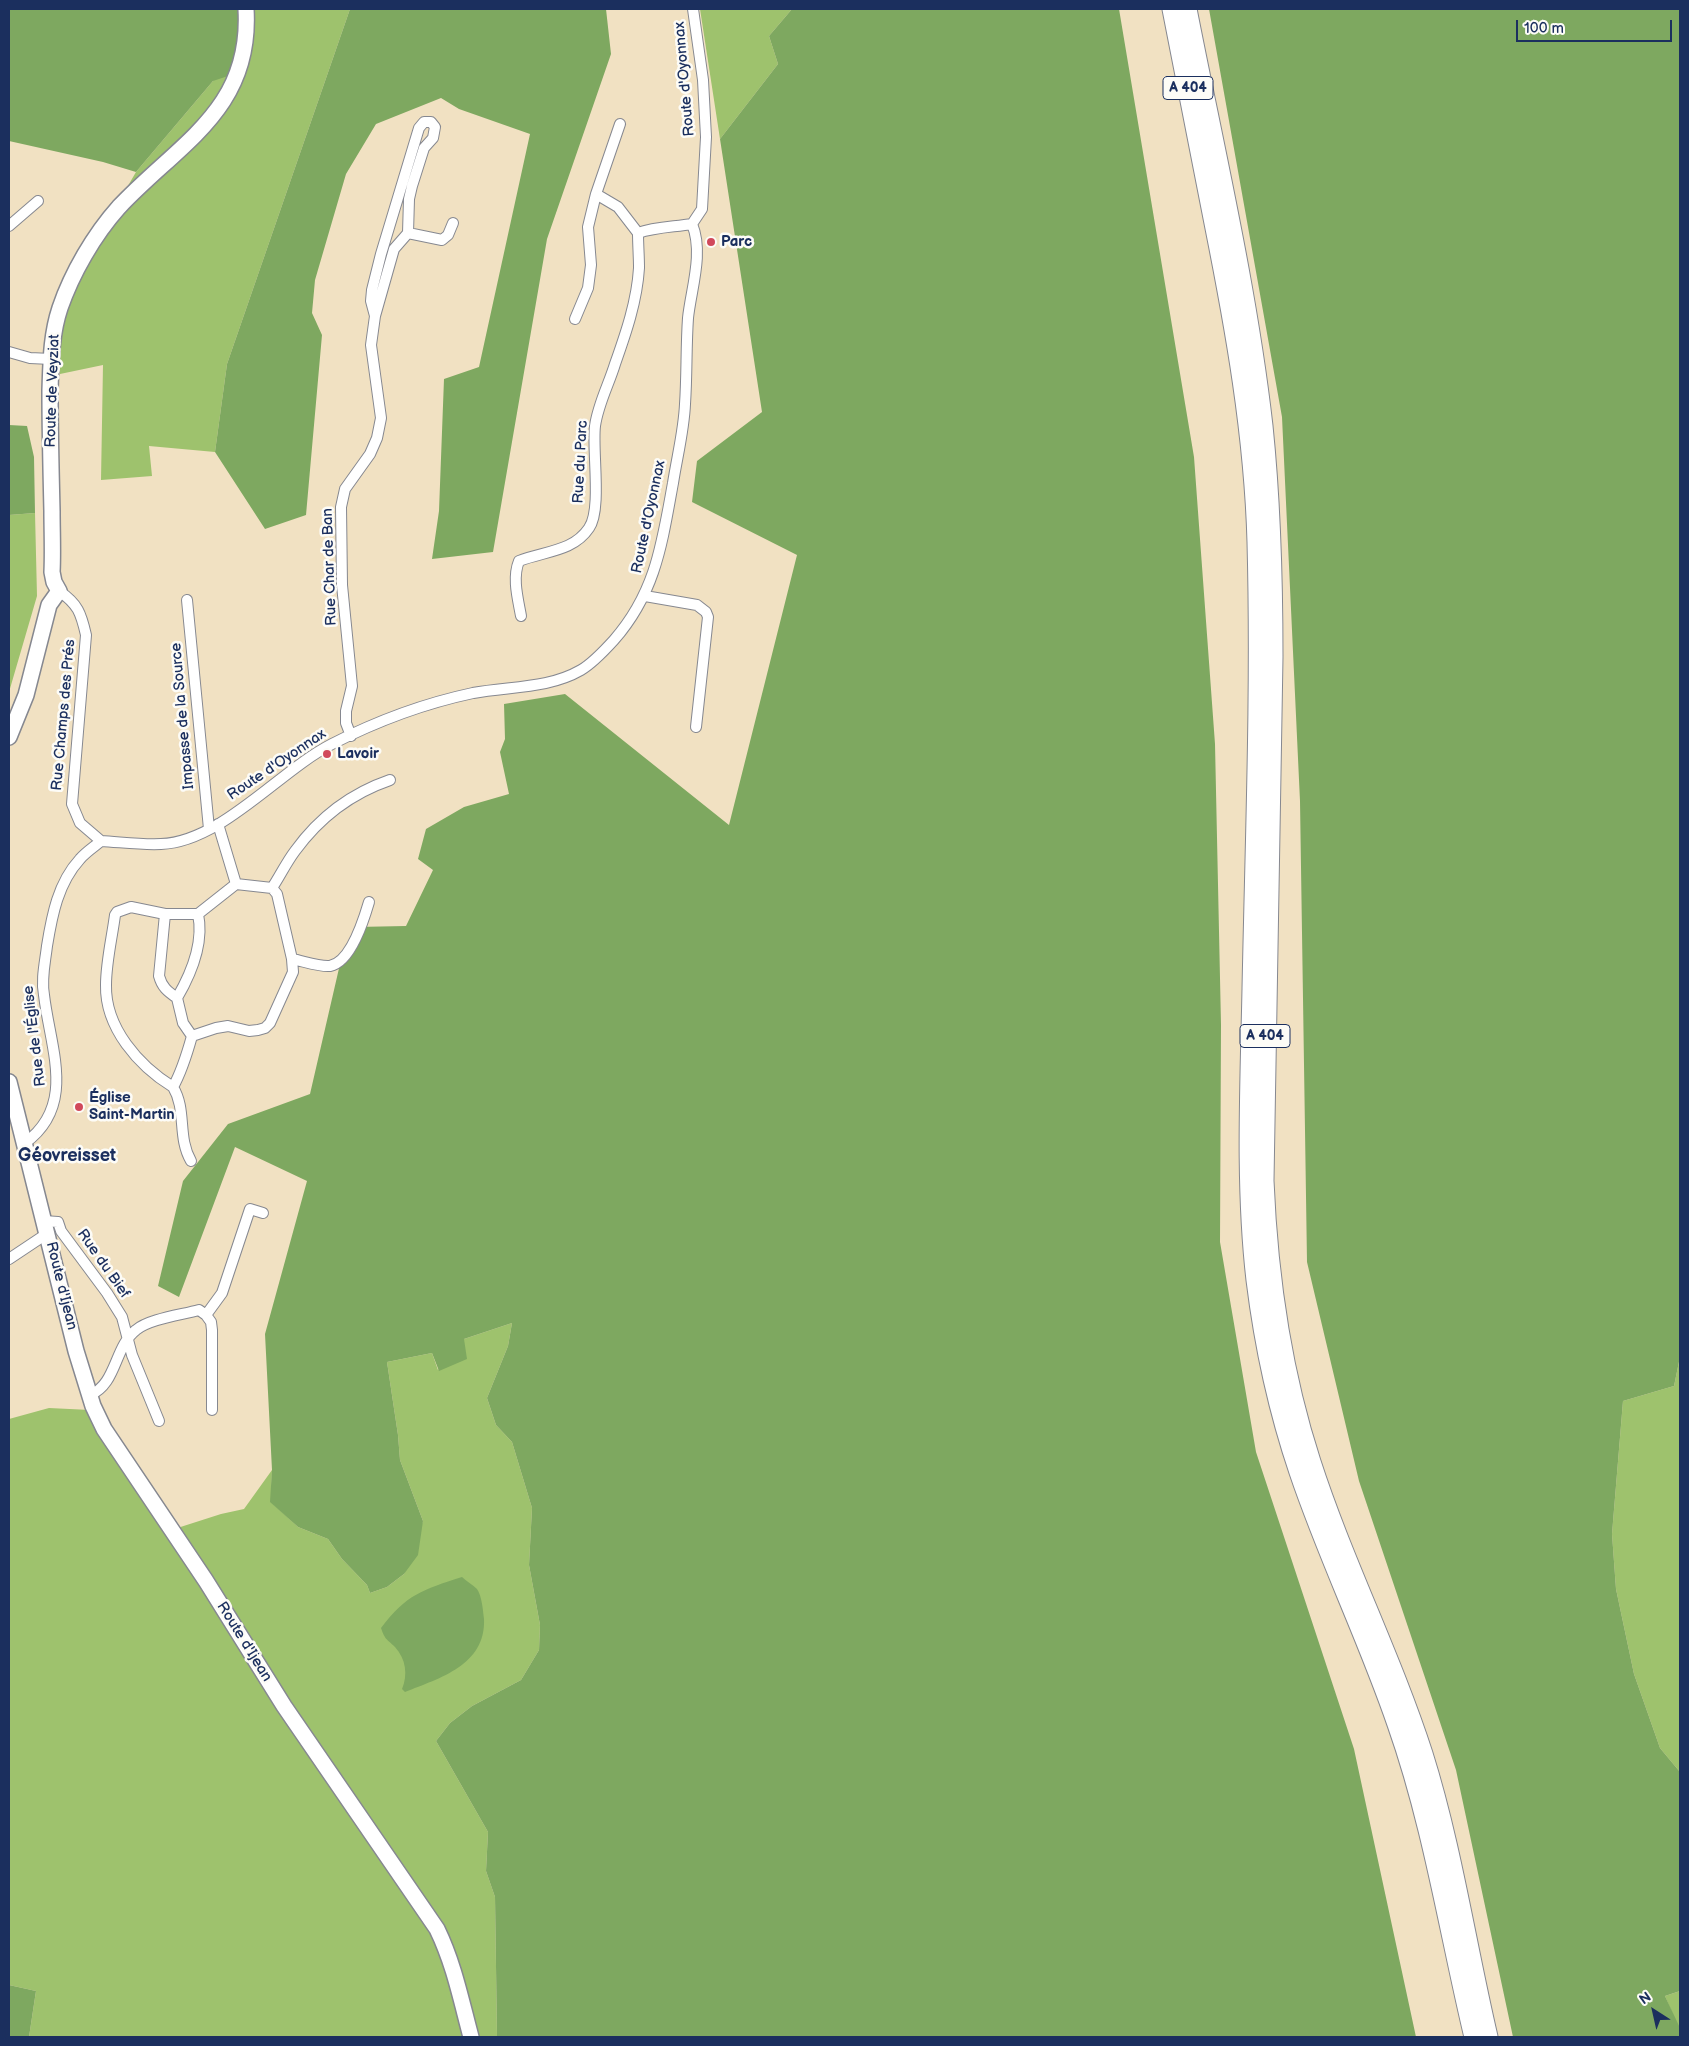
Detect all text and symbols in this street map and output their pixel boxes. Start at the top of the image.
scale bar [1519,10,1675,42]
text: 100 m [1524,19,1564,38]
street label: Route d'Oyonnax [671,21,699,137]
road number: A 404 [1163,76,1213,100]
place label: Parc [721,233,752,251]
marker: Parc [705,236,717,248]
street label: Route de Veyziat [42,334,64,448]
street label: Rue du Parc [570,420,592,504]
street label: Route d'Oyonnax [628,459,670,575]
street label: Rue Char de Ban [319,508,341,626]
street label: Rue Champs des Prés [48,639,80,791]
street label: Impasse de la Source [168,642,198,790]
street label: Route d'Oyonnax [224,725,330,805]
place label: Lavoir [337,745,379,763]
marker: Lavoir [321,748,333,760]
street label: Rue de l'Église [20,984,50,1088]
road number: A 404 [1240,1024,1290,1048]
place label: Église Saint-Martin [89,1089,175,1124]
marker: Église Saint-Martin [73,1101,85,1113]
district label: Géovreisset [18,1145,116,1167]
street label: Rue du Bief [73,1226,133,1302]
street label: Route d'Ijean [41,1240,81,1332]
street label: Route d'Ijean [212,1599,276,1685]
north arrow [1629,1986,1679,2036]
text: N [1636,1988,1654,2008]

